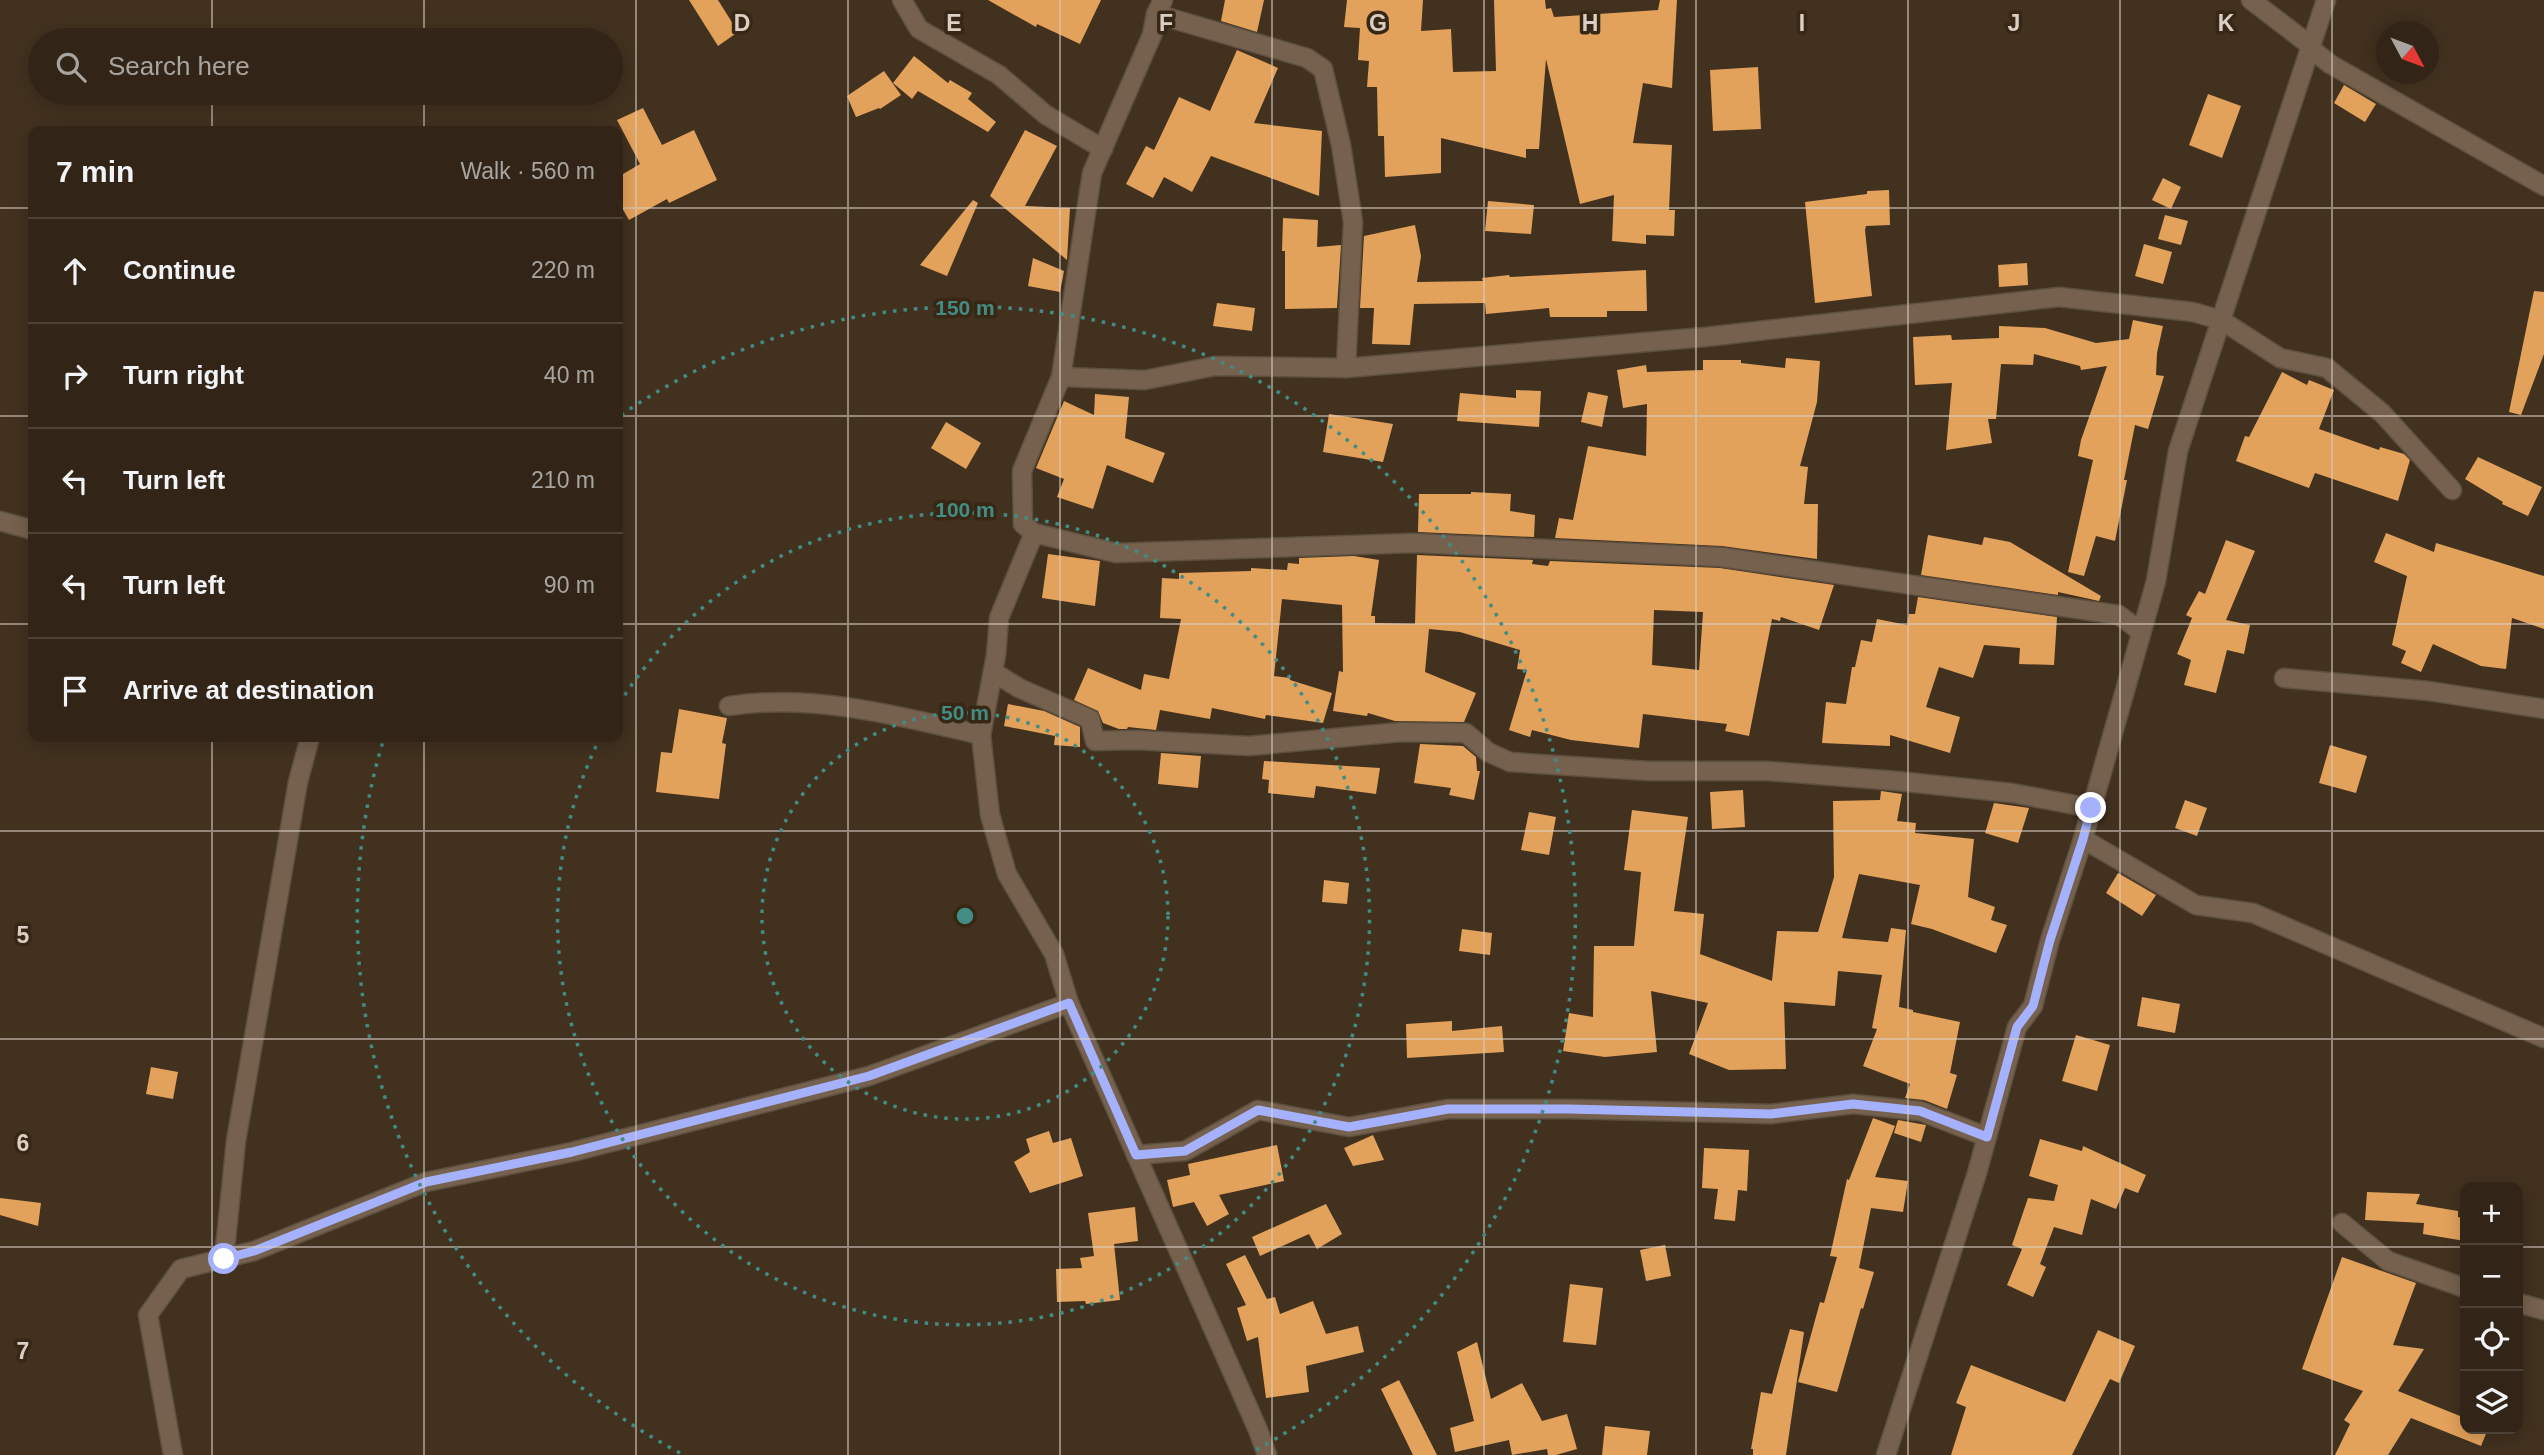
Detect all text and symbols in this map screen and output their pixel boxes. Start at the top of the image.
text: D [734,10,750,36]
text: E [946,10,962,36]
text: F [1159,10,1173,36]
text: G [1369,10,1387,36]
text: H [1582,10,1598,36]
text: I [1799,10,1805,36]
text: J [2008,10,2020,36]
text: K [2218,10,2235,36]
north arrow [2376,21,2439,84]
search box [28,28,623,105]
icon: search [52,48,90,86]
text: Search here [108,51,250,81]
text: 7 min [56,155,134,188]
text: Walk · 560 m [460,158,595,184]
icon: ahead [56,252,94,290]
text: Continue [123,255,236,285]
text: 220 m [531,257,595,283]
text: 150 m [935,296,995,319]
icon: right [56,357,94,395]
text: Turn right [123,360,244,390]
text: 40 m [544,362,595,388]
icon: left [56,462,94,500]
text: Turn left [123,465,225,495]
text: 210 m [531,467,595,493]
text: 100 m [935,498,995,521]
icon: left [56,567,94,605]
text: Turn left [123,570,225,600]
text: 90 m [544,572,595,598]
icon: arrive [56,672,94,710]
text: Arrive at destination [123,675,374,705]
text: 50 m [941,701,989,724]
route end [2075,792,2106,823]
centre of rings [953,904,977,928]
text: 5 [17,922,30,948]
text: 6 [17,1130,29,1156]
map controls [2460,1182,2523,1434]
button: + [2460,1182,2523,1245]
route start [208,1243,239,1274]
button: − [2460,1245,2523,1308]
button: locate [2460,1308,2523,1371]
text: 7 [17,1338,29,1364]
button: layers [2460,1371,2523,1434]

